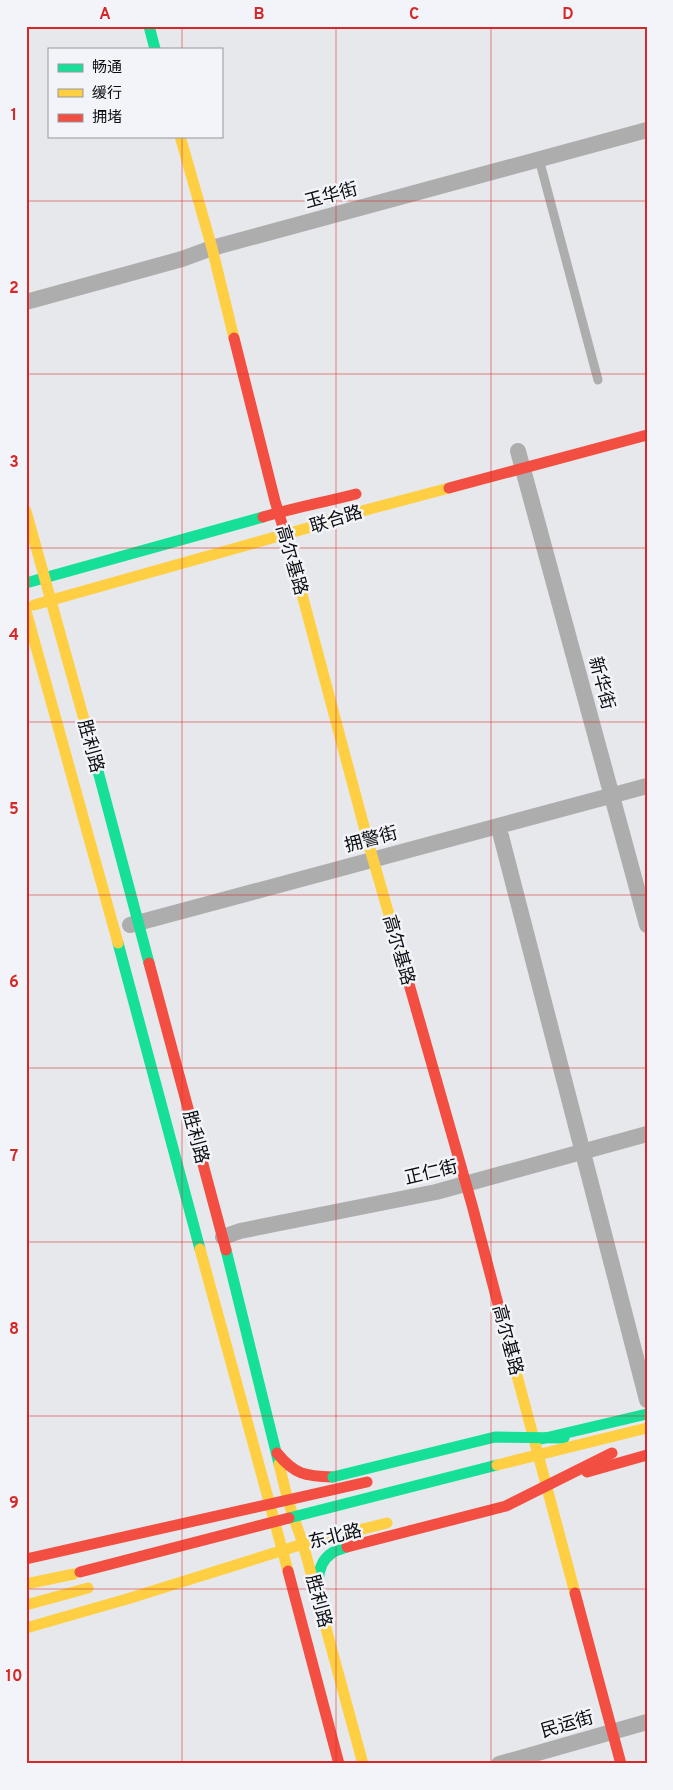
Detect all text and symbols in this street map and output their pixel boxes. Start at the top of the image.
text: A [99,5,111,25]
text: B [253,5,265,25]
text: C [409,5,419,25]
text: D [562,5,574,25]
legend [48,48,222,138]
text: 畅通 [92,59,122,78]
text: 缓行 [92,85,122,104]
text: 1 [11,106,17,126]
text: 拥堵 [92,109,122,128]
street label: 玉华街 [302,178,360,215]
text: 2 [9,279,19,299]
text: 3 [9,453,19,473]
street label: 联合路 [307,502,366,539]
street label: 高尔基路 [270,523,312,598]
text: 4 [9,626,19,646]
street label: 新华街 [582,654,619,712]
street label: 胜利路 [71,717,108,775]
text: 5 [9,800,19,820]
street label: 拥警街 [342,822,400,859]
street label: 高尔基路 [377,913,419,988]
text: 6 [9,973,19,993]
street label: 胜利路 [176,1108,213,1166]
text: 7 [10,1147,18,1167]
street label: 正仁街 [402,1156,460,1191]
street label: 高尔基路 [486,1303,527,1378]
text: 8 [9,1320,19,1340]
text: 9 [9,1494,19,1514]
street label: 东北路 [306,1520,364,1555]
street label: 胜利路 [299,1572,336,1630]
text: 10 [6,1667,22,1687]
street label: 民运街 [538,1707,597,1744]

